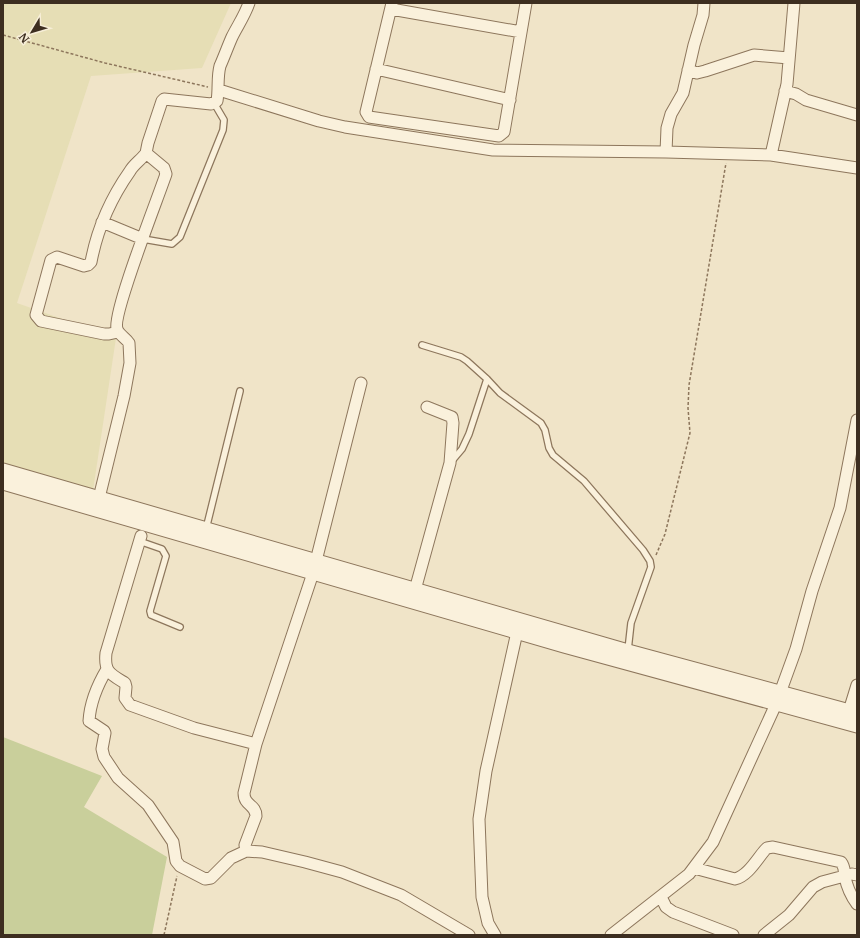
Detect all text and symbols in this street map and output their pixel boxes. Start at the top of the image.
north arrow [12,12,52,52]
text: N [16,30,32,46]

